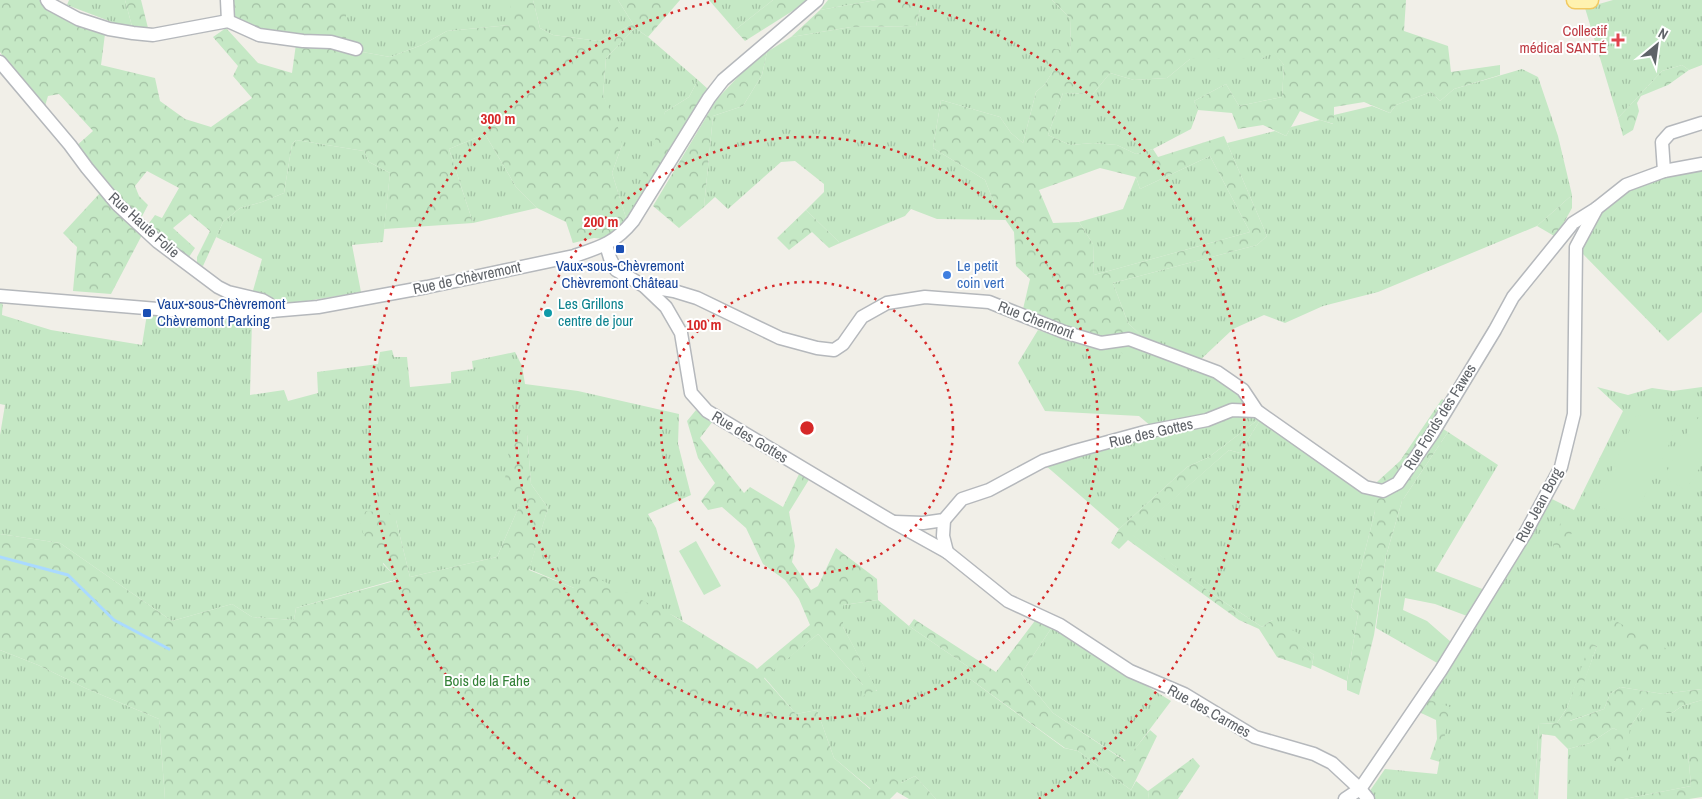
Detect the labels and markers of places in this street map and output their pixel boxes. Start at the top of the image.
place label: Collectif médical SANTÉ [1520,20,1608,58]
marker: Collectif médical SANTÉ [1611,33,1625,47]
marker: Vaux-sous-Chèvremont Chèvremont Château [614,243,626,255]
place label: Vaux-sous-Chèvremont Chèvremont Château [556,255,685,293]
place label: Le petit coin vert [957,255,1005,293]
marker: Le petit coin vert [941,269,953,281]
place label: Vaux-sous-Chèvremont Chèvremont Parking [157,293,286,331]
place label: Les Grillons centre de jour [558,293,633,331]
marker: Vaux-sous-Chèvremont Chèvremont Parking [141,307,153,319]
marker: Les Grillons centre de jour [542,307,554,319]
centre of rings [798,419,816,437]

